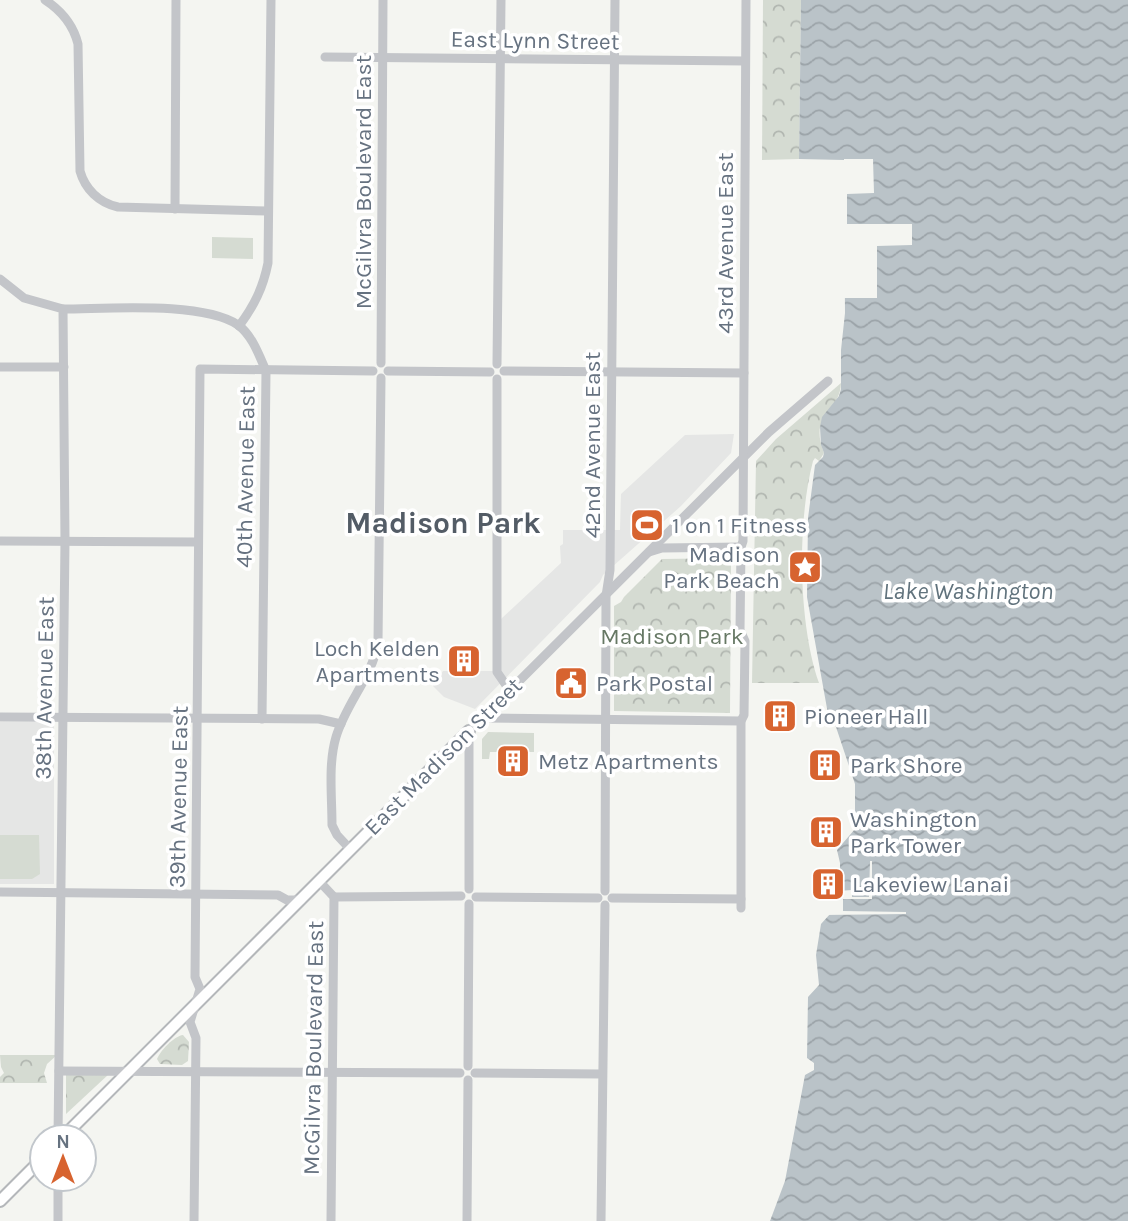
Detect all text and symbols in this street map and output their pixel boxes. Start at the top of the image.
street label: East Lynn Street [450,26,620,55]
street label: McGilvra Boulevard East [350,54,377,309]
street label: 43rd Avenue East [712,152,739,334]
street label: 42nd Avenue East [579,351,606,538]
street label: 40th Avenue East [230,385,261,568]
district label: Madison Park [345,505,541,541]
sports icon: 1 on 1 Fitness [628,506,666,544]
place label: 1 on 1 Fitness [672,512,807,539]
place label: Madison Park Beach [663,541,780,594]
place icon: Madison Park Beach [786,548,824,586]
water label: Lake Washington [883,577,1053,605]
street label: 38th Avenue East [29,596,60,780]
park label: Madison Park [600,623,744,650]
place label: Loch Kelden Apartments [314,635,440,688]
building icon: Loch Kelden Apartments [445,642,483,680]
public building icon: Park Postal [552,664,590,702]
place label: Park Postal [596,670,713,697]
street label: East Madison Street [359,672,528,841]
building icon: Pioneer Hall [761,697,799,735]
place label: Pioneer Hall [804,703,928,730]
street label: 39th Avenue East [163,705,194,888]
building icon: Metz Apartments [494,742,532,780]
building icon: Park Shore [806,746,844,784]
place label: Metz Apartments [538,748,719,775]
place label: Park Shore [850,752,963,779]
place label: Washington Park Tower [850,806,977,859]
building icon: Washington Park Tower [807,813,845,851]
building icon: Lakeview Lanai [809,865,847,903]
place label: Lakeview Lanai [852,871,1009,898]
street label: McGilvra Boulevard East [298,920,329,1175]
north arrow [28,1123,98,1193]
text: N [56,1131,70,1153]

